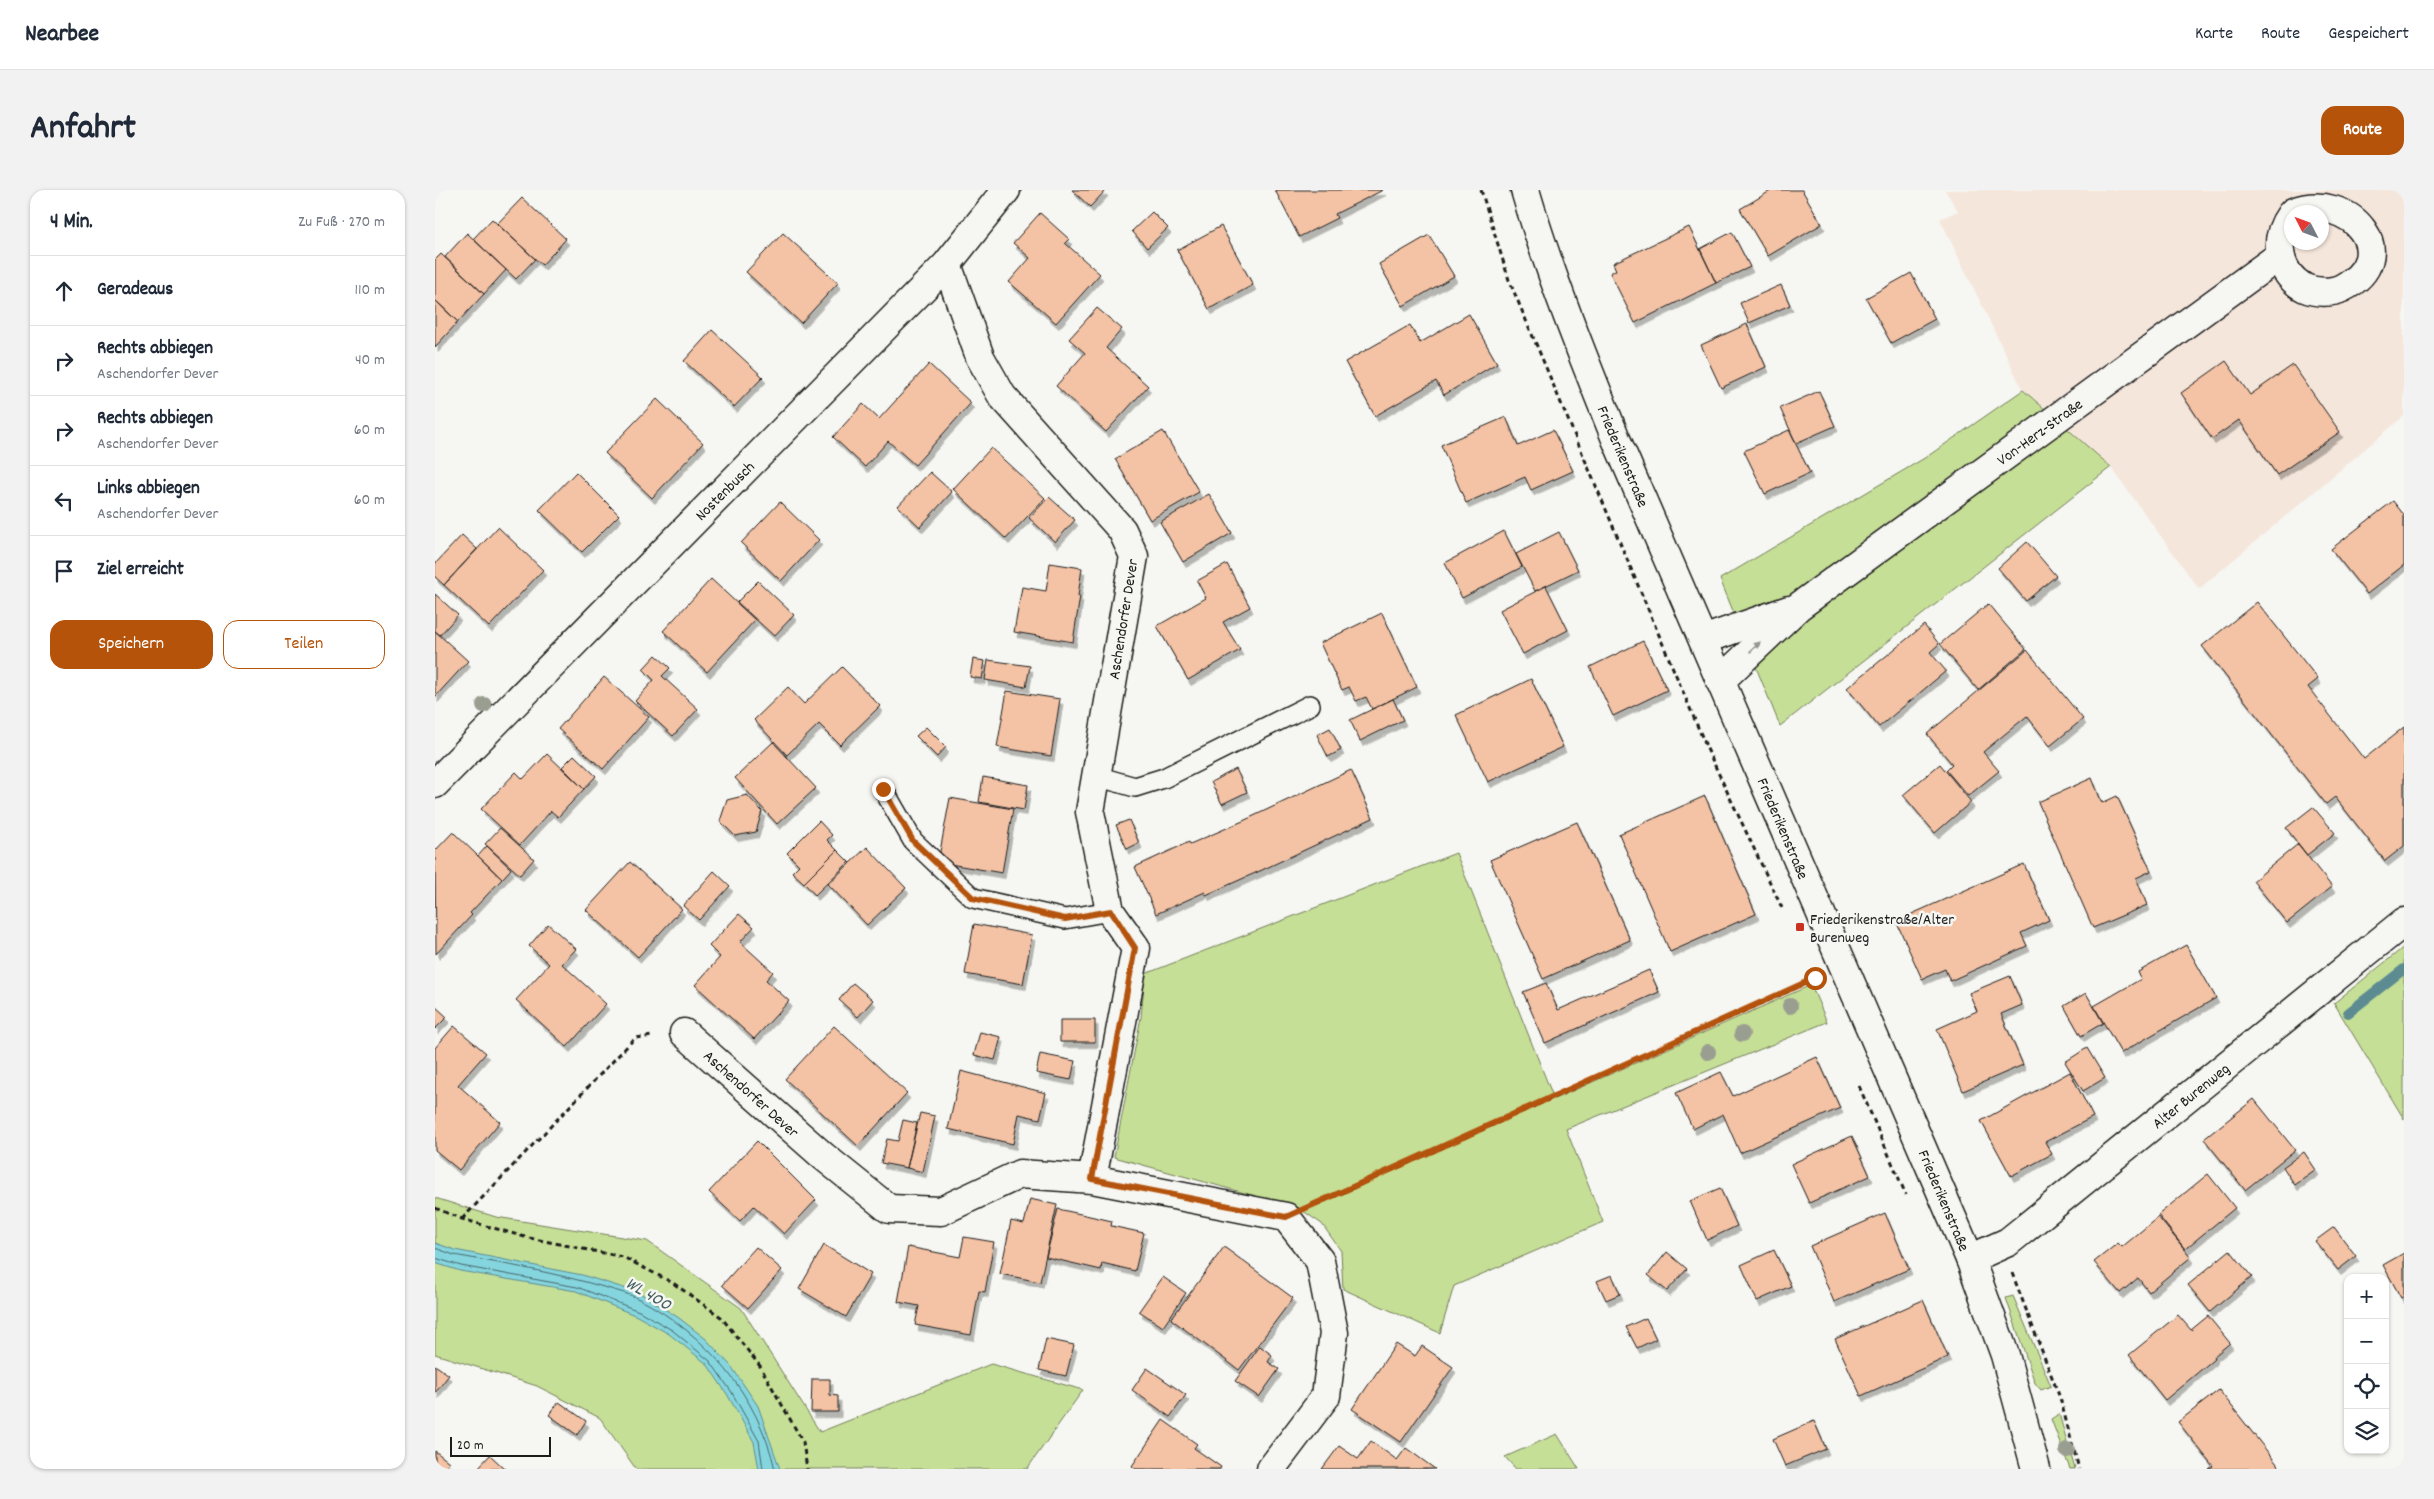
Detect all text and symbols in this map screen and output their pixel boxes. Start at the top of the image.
text: Nearbee [25,18,99,52]
text: Karte [2195,22,2233,47]
text: Route [2261,22,2300,47]
text: Gespeichert [2328,22,2409,47]
text: Anfahrt [30,105,136,155]
button: Route [2321,106,2404,155]
north arrow [2284,205,2329,250]
text: 4 Min. [50,208,93,238]
text: Zu Fuß · 270 m [298,211,385,234]
icon: ahead [50,277,78,305]
text: Geradeaus [97,277,173,304]
text: 110 m [355,279,385,302]
text: Rechts abbiegen [97,336,213,363]
icon: right [50,347,78,375]
text: 40 m [355,349,385,372]
text: Aschendorfer Dever [97,363,218,386]
street label: Von-Herz-Straße [1993,394,2088,472]
street label: Friederikenstraße [1590,403,1653,511]
text: Rechts abbiegen [97,406,213,433]
icon: right [50,417,78,445]
text: 60 m [354,419,385,442]
text: Aschendorfer Dever [97,433,218,456]
street label: Nostenbusch [691,457,761,527]
text: Links abbiegen [97,476,200,503]
icon: left [50,487,78,515]
text: 60 m [354,489,385,512]
text: Aschendorfer Dever [97,503,218,526]
icon: arrive [50,557,78,585]
text: Ziel erreicht [97,557,184,584]
street label: Aschendorfer Dever [1104,558,1145,681]
button: Speichern [50,620,213,669]
button: Teilen [223,620,385,669]
one-way arrow [1749,641,1761,653]
street label: Friederikenstraße [1750,775,1813,883]
route end [872,778,895,801]
place label: Friederikenstraße/Alter Burenweg [1810,909,1954,950]
marker: Friederikenstraße/Alter Burenweg [1794,921,1806,933]
route start [1804,967,1827,990]
street label: Aschendorfer Dever [698,1046,803,1144]
street label: Alter Burenweg [2148,1058,2235,1136]
street label: Friederikenstraße [1911,1147,1974,1255]
water label: WL 400 [620,1272,676,1319]
map controls [2344,1274,2389,1454]
button: + [2344,1274,2389,1319]
button: − [2344,1319,2389,1364]
button: locate [2344,1364,2389,1409]
button: layers [2344,1409,2389,1454]
scale bar [450,1434,551,1457]
text: 20 m [457,1436,484,1456]

